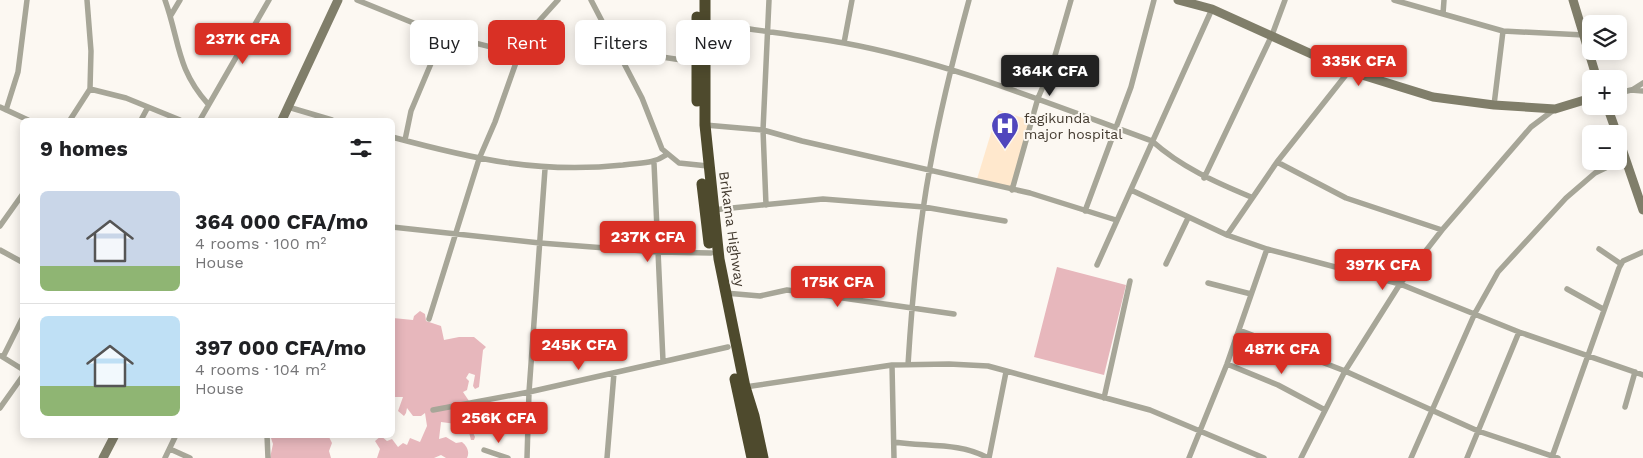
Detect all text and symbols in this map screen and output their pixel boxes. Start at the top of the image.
map controls [1582,15,1627,170]
button: layers [1582,15,1627,60]
chip: Buy [410,20,478,65]
chip: Rent [488,20,565,65]
chip: Filters [575,20,666,65]
chip: New [676,20,750,65]
pin: 237K CFA [191,22,295,65]
text: 237K CFA [206,29,280,48]
pin: 335K CFA [1307,44,1411,87]
text: 335K CFA [1322,51,1396,70]
pin: 364K CFA [998,54,1102,97]
text: 364K CFA [1012,61,1088,80]
button: + [1582,70,1627,115]
place label: fagikunda major hospital [1024,110,1123,142]
hospital icon: fagikunda major hospital [990,111,1020,150]
button: − [1582,125,1627,170]
icon: filters [347,134,375,162]
text: 9 homes [40,136,128,161]
street label: Brikama Highway [716,170,748,288]
text: 364 000 CFA/mo [195,209,368,234]
icon: home [80,211,140,271]
pin: 237K CFA [596,220,700,263]
text: 237K CFA [611,227,685,246]
text: 4 rooms · 100 m² [195,234,326,253]
pin: 397K CFA [1331,248,1435,291]
text: House [195,253,244,272]
text: 397K CFA [1346,255,1420,274]
pin: 175K CFA [786,266,890,308]
text: 175K CFA [802,272,874,291]
pin: 245K CFA [527,328,631,371]
pin: 487K CFA [1230,332,1334,375]
text: 397 000 CFA/mo [195,335,366,360]
text: 245K CFA [541,335,617,354]
icon: home [80,336,140,396]
text: 487K CFA [1244,339,1320,358]
text: 4 rooms · 104 m² [195,360,326,379]
text: House [195,379,244,398]
pin: 256K CFA [447,402,551,444]
text: 256K CFA [462,408,536,427]

